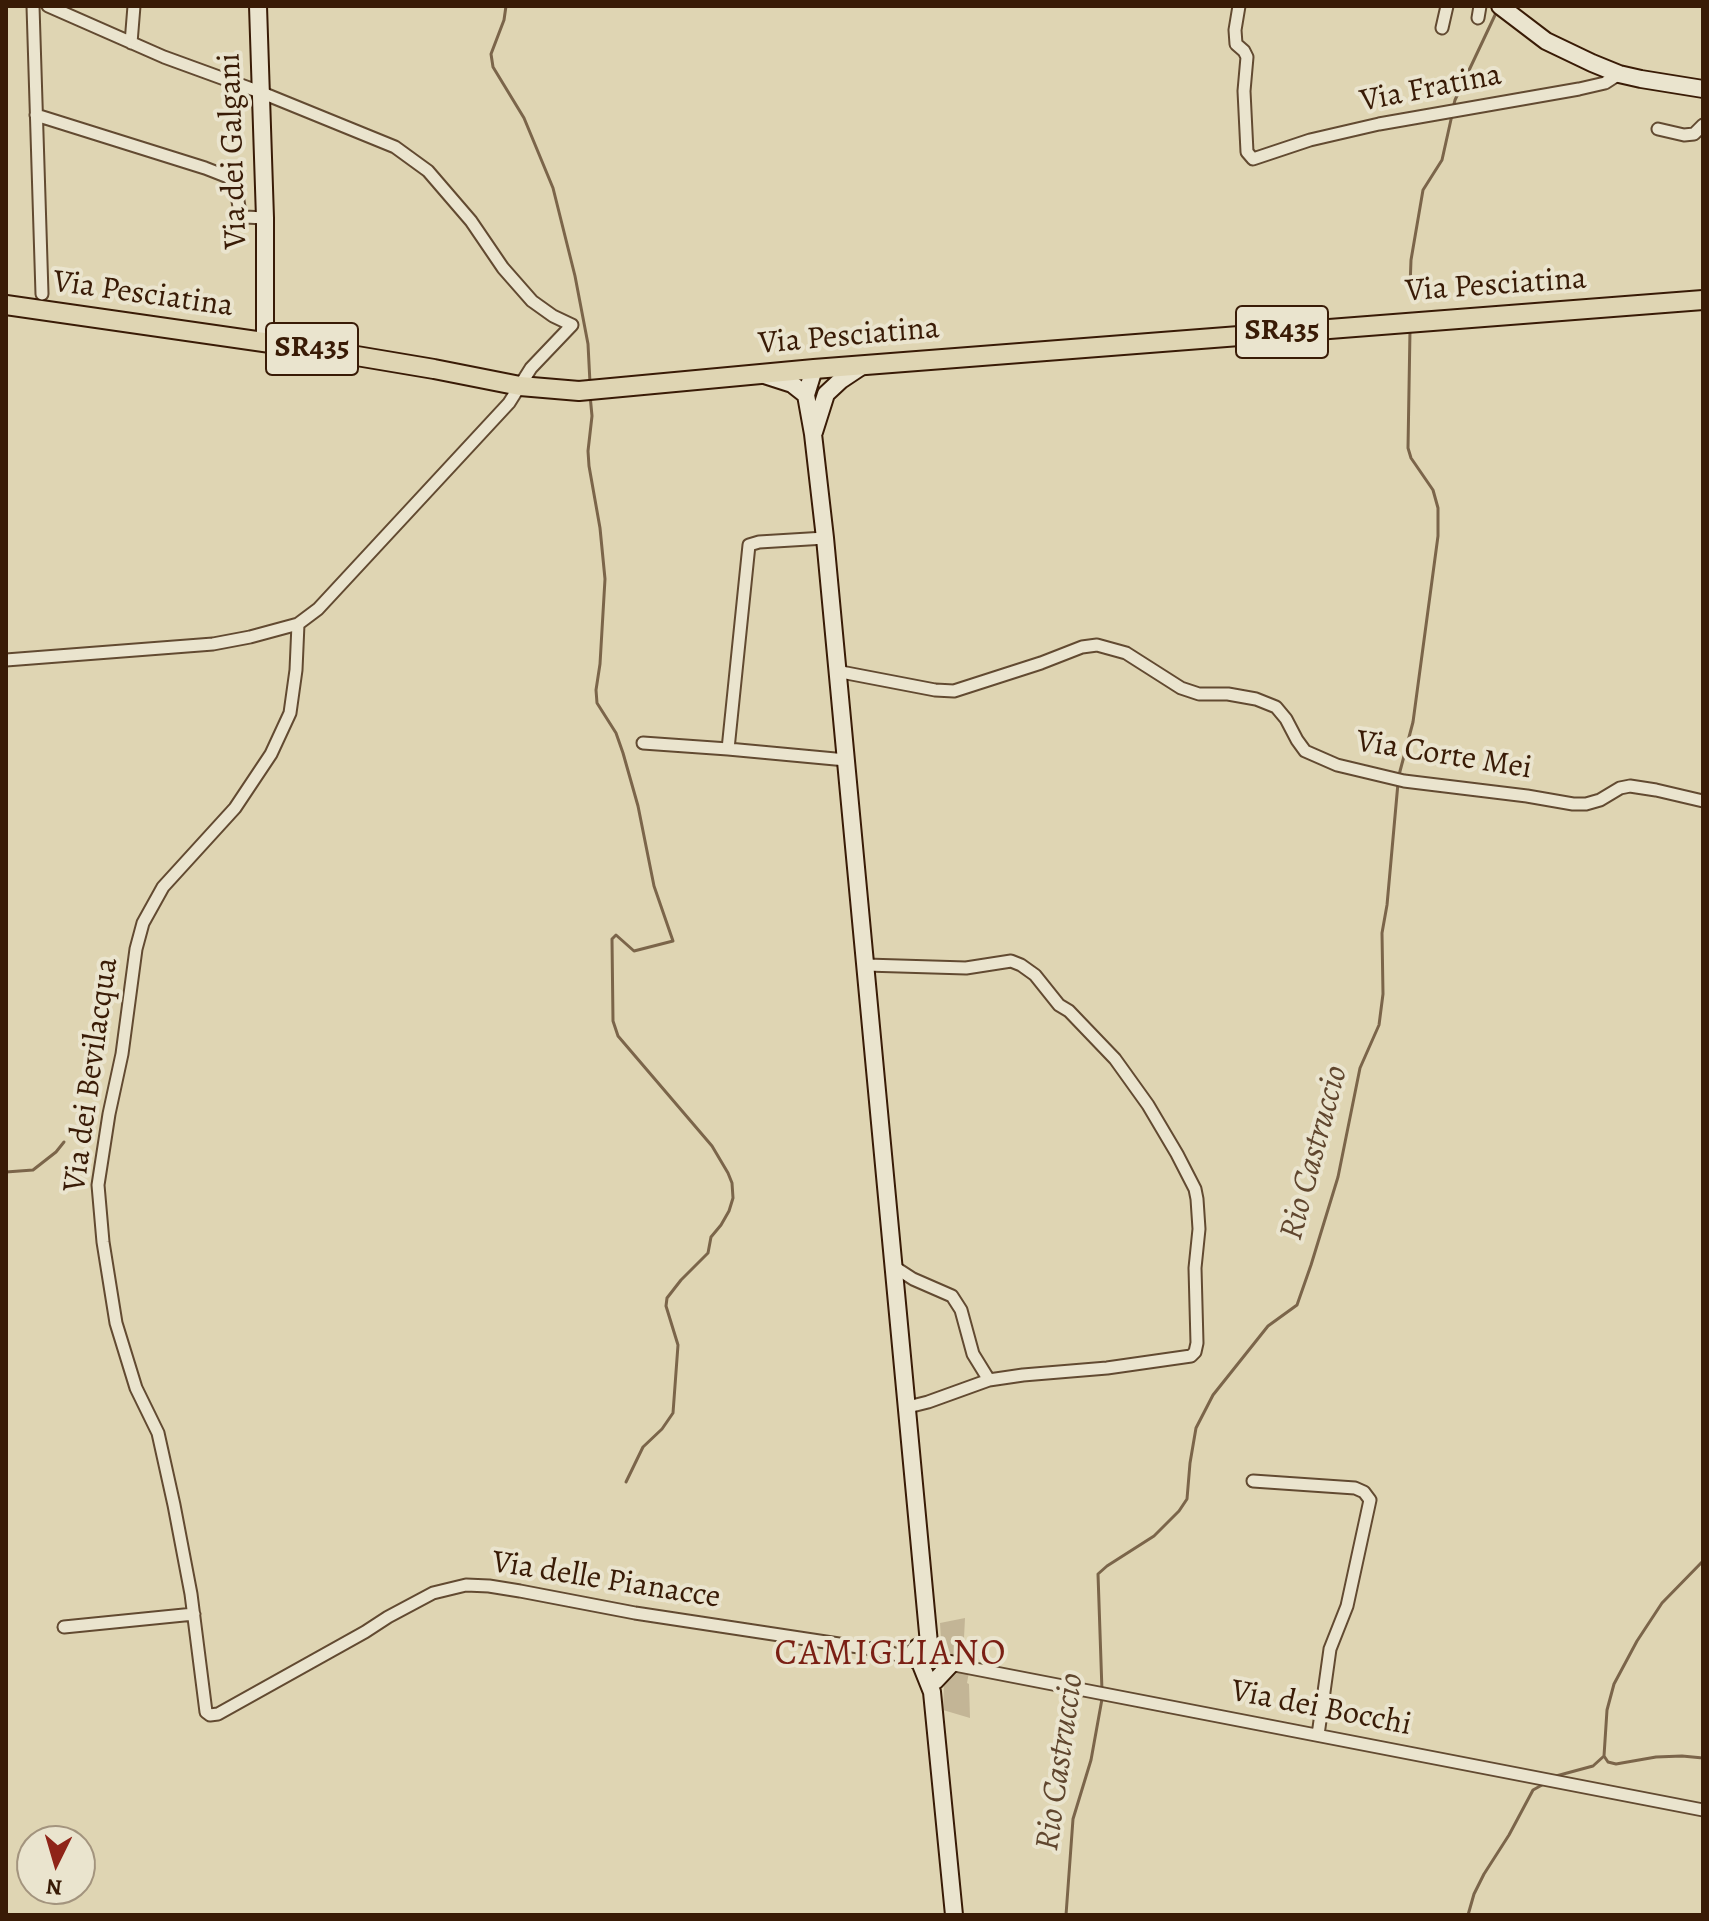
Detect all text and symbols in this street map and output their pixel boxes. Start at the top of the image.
street label: Via dei Galgani [211,52,257,250]
street label: Via Fratina [1357,56,1505,122]
street label: Via Pesciatina [1404,261,1588,311]
street label: Via Pesciatina [50,263,236,327]
road number: SR435 [1236,306,1328,358]
street label: Via Pesciatina [757,310,941,364]
road number: SR435 [266,323,358,375]
street label: Via Corte Mei [1354,723,1534,789]
street label: Via dei Bevilacqua [57,955,127,1195]
water label: Rio Castruccio [1272,1061,1358,1245]
street label: Via delle Pianacce [489,1544,723,1618]
district label: CAMIGLIANO [774,1633,1008,1677]
water label: Rio Castruccio [1028,1671,1094,1853]
street label: Via dei Bocchi [1228,1673,1414,1745]
north arrow [16,1825,96,1905]
text: N [45,1871,63,1903]

